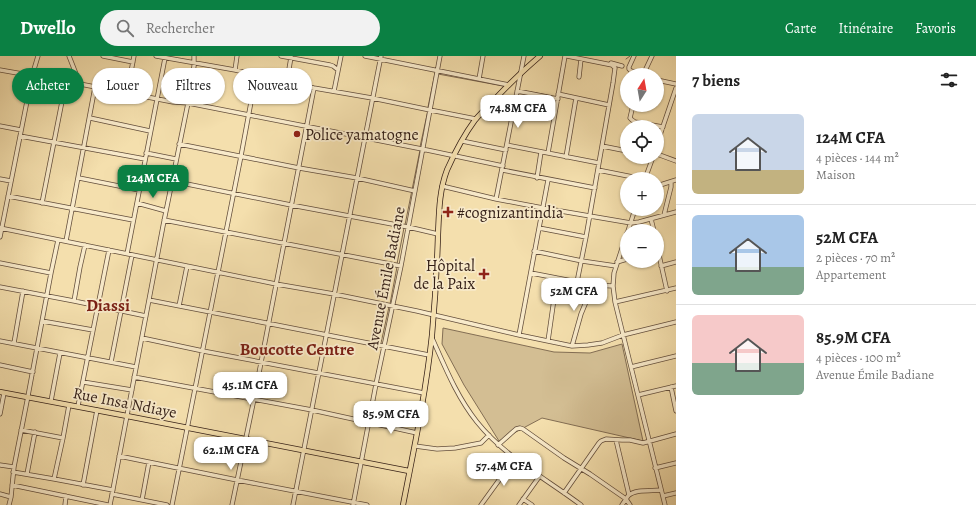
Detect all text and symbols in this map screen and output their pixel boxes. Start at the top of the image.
search box [100,10,380,46]
text: Dwello [20,15,76,41]
icon: search [114,17,136,39]
text: Rechercher [146,18,215,38]
text: Carte [785,19,816,38]
text: Itinéraire [838,19,893,38]
text: Favoris [915,19,956,38]
chip: Acheter [12,68,84,104]
chip: Louer [92,68,153,104]
chip: Filtres [161,68,225,104]
chip: Nouveau [233,68,312,104]
north arrow [620,68,664,112]
map controls [620,68,664,268]
text: 7 biens [692,69,740,92]
icon: filters [938,69,960,91]
pin: 74.8M CFA [472,95,564,129]
text: 74.8M CFA [489,99,547,116]
button: locate [620,120,664,164]
place label: Police yamatogne [305,124,419,146]
text: 124M CFA [816,126,885,149]
marker: Police yamatogne [292,129,302,139]
icon: home [724,130,772,178]
text: 4 pièces · 144 m² [816,149,899,166]
pin: 124M CFA [112,165,194,199]
text: Maison [816,166,855,183]
text: 124M CFA [127,169,179,186]
button: + [620,172,664,216]
place label: #cognizantindia [457,202,564,224]
street label: Avenue Émile Badiane [361,205,411,353]
marker: #cognizantindia [442,206,454,218]
button: − [620,224,664,268]
text: 52M CFA [816,226,878,249]
icon: home [724,231,772,279]
text: 2 pièces · 70 m² [816,249,895,266]
place label: Hôpital de la Paix [413,255,475,295]
text: Appartement [816,266,886,283]
marker: Hôpital de la Paix [478,268,490,280]
pin: 52M CFA [537,278,611,312]
text: 52M CFA [550,282,598,299]
district label: Diassi [86,294,130,317]
text: 85.9M CFA [816,326,891,349]
icon: home [724,331,772,379]
district label: Boucotte Centre [240,338,354,361]
text: 4 pièces · 100 m² [816,349,901,366]
text: Avenue Émile Badiane [816,366,934,383]
pin: 45.1M CFA [204,372,296,406]
text: 45.1M CFA [222,376,278,393]
street label: Rue Insa Ndiaye [71,382,179,424]
pin: 85.9M CFA [345,401,437,435]
text: 85.9M CFA [362,405,420,422]
pin: 62.1M CFA [185,437,277,471]
text: 62.1M CFA [203,441,259,458]
pin: 57.4M CFA [458,453,550,487]
text: 57.4M CFA [476,457,532,474]

